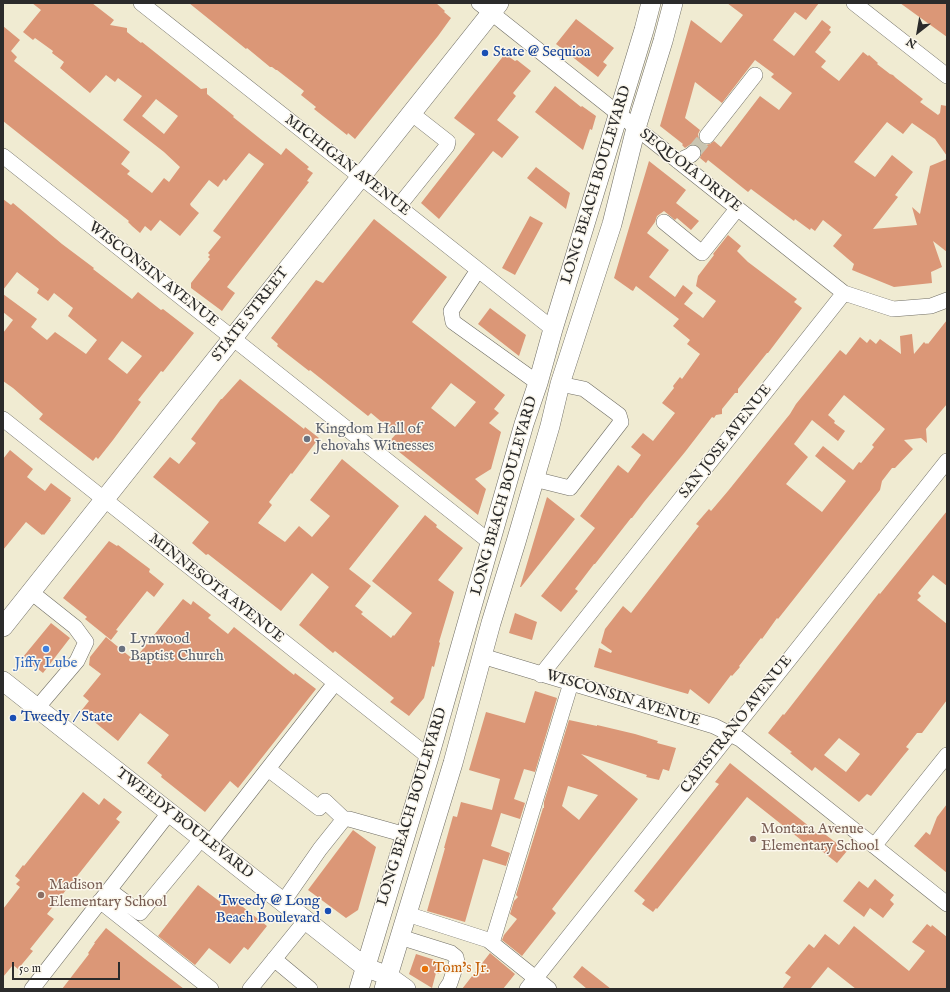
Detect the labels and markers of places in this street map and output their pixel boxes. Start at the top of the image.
place label: State @ Sequioa [493,44,590,62]
marker: State @ Sequioa [480,48,490,58]
place label: Kingdom Hall of Jehovahs Witnesses [315,421,434,456]
marker: Kingdom Hall of Jehovahs Witnesses [302,434,312,444]
place label: Lynwood Baptist Church [130,631,224,666]
marker: Jiffy Lube [41,644,51,654]
marker: Lynwood Baptist Church [117,644,127,654]
place label: Jiffy Lube [15,655,77,673]
place label: Tweedy / State [21,709,113,727]
marker: Tweedy / State [8,713,18,723]
place label: Montara Avenue Elementary School [761,821,879,856]
marker: Montara Avenue Elementary School [748,834,758,844]
place label: Madison Elementary School [49,877,167,912]
marker: Madison Elementary School [36,890,46,900]
place label: Tweedy @ Long Beach Boulevard [216,893,320,928]
marker: Tweedy @ Long Beach Boulevard [323,906,333,916]
place label: Tom's Jr. [433,960,489,978]
marker: Tom's Jr. [420,964,430,974]

